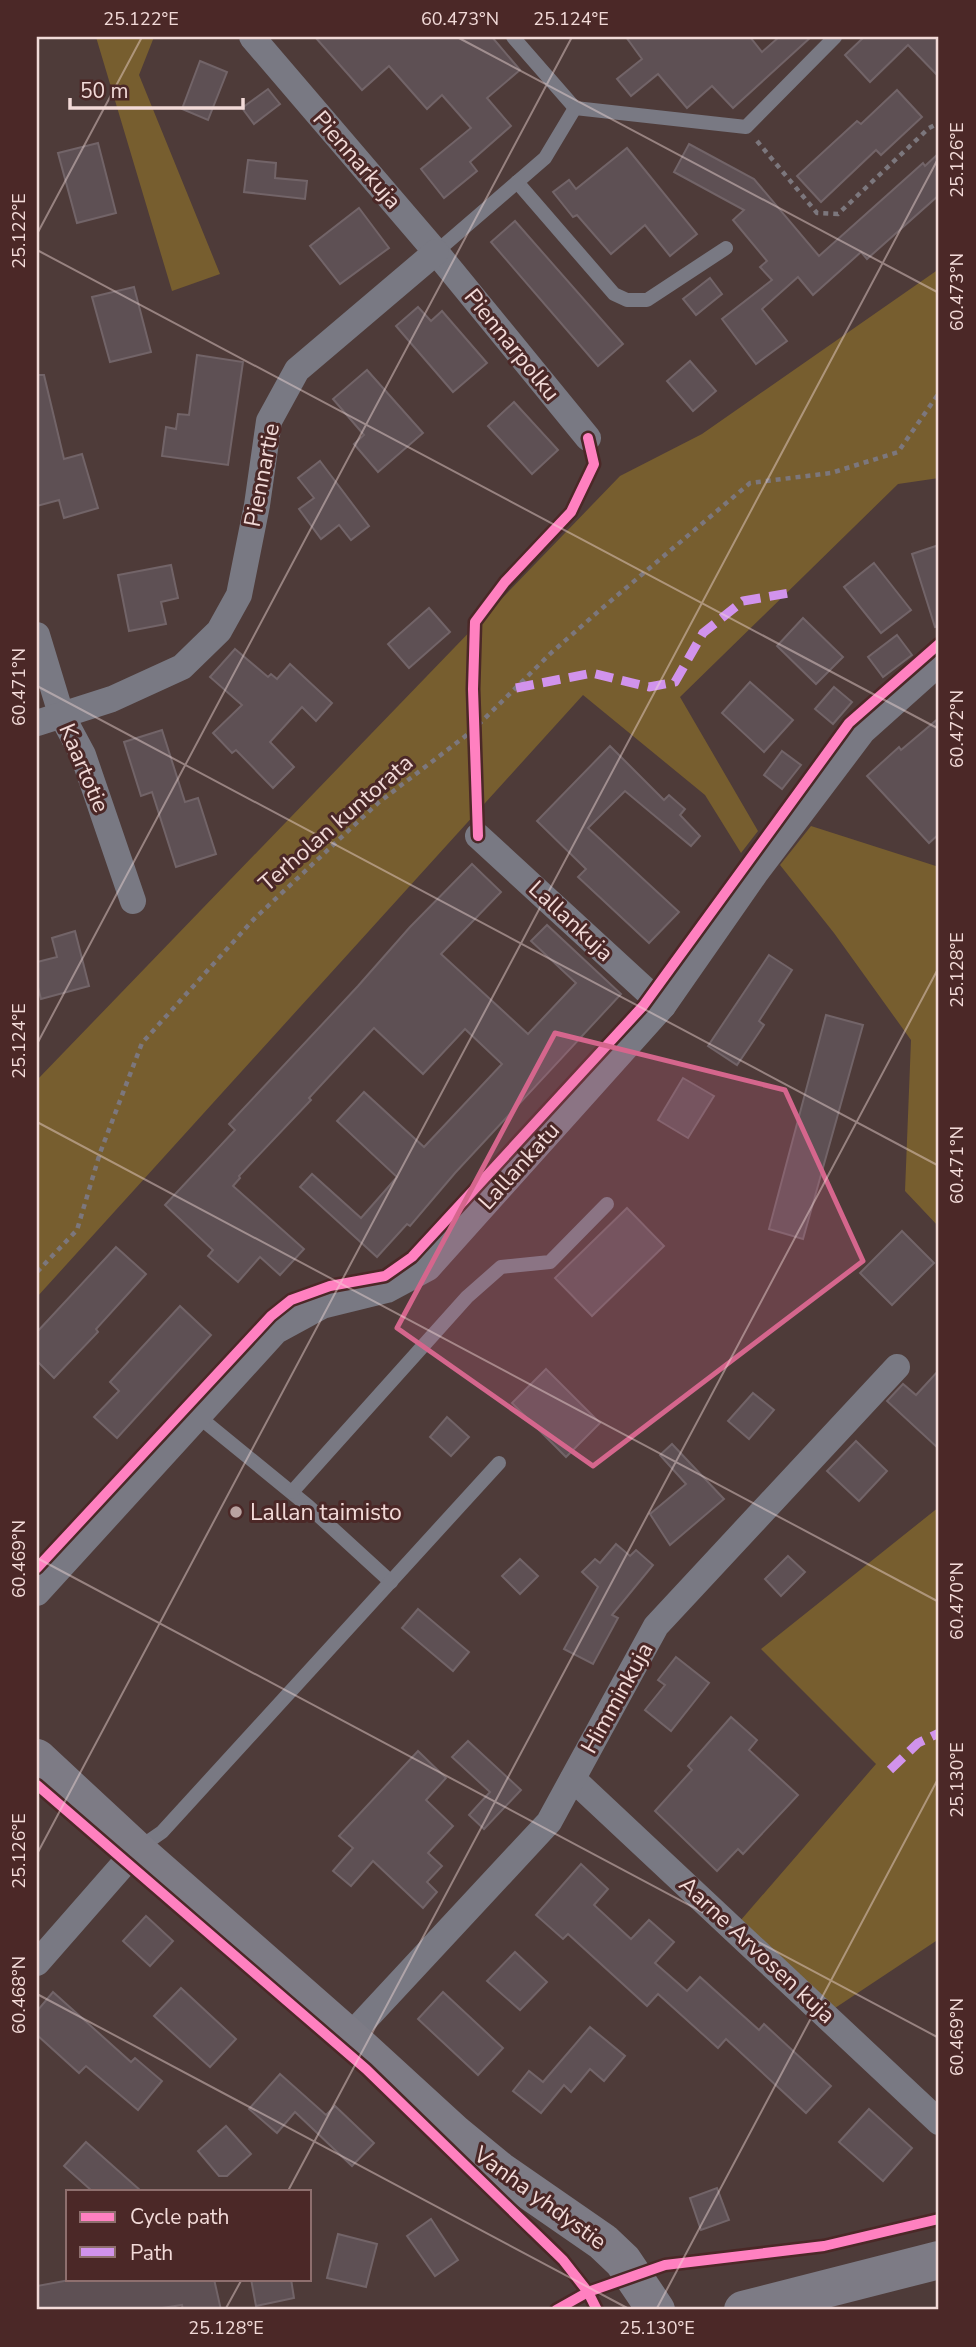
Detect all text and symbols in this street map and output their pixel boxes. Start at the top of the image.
text: 25.122°E [103,7,179,31]
text: 60.473°N [421,7,499,31]
text: 25.124°E [533,7,609,31]
scale bar [70,66,243,110]
text: 50 m [80,77,129,105]
street label: Piennarkuja [306,104,408,216]
text: 25.126°E [945,122,969,198]
text: 25.122°E [7,193,31,269]
text: 60.473°N [945,253,969,331]
street label: Piennarpolku [457,282,567,408]
street label: Piennartie [237,421,287,529]
text: 60.471°N [7,648,31,726]
text: 60.472°N [945,690,969,768]
street label: Kaartotie [51,719,117,817]
street label: Terholan kuntorata [252,747,420,899]
street label: Lallankuja [522,874,620,968]
text: 25.128°E [945,932,969,1008]
text: 25.124°E [7,1003,31,1079]
street label: Lallankatu [471,1115,567,1217]
text: 60.471°N [945,1126,969,1204]
place label: Lallan taimisto [250,1497,402,1528]
marker: Lallan taimisto [228,1504,244,1520]
text: 60.469°N [7,1520,31,1598]
text: 60.470°N [945,1562,969,1640]
street label: Himminkuja [574,1637,660,1759]
text: 25.130°E [945,1742,969,1818]
text: 25.126°E [7,1813,31,1889]
street label: Aarne Arvosen kuja [672,1869,842,2031]
text: 60.468°N [7,1956,31,2034]
text: 60.469°N [945,1998,969,2076]
street label: Vanha yhdystie [466,2139,613,2257]
legend [66,2190,312,2280]
text: Cycle path [130,2203,229,2231]
text: Path [130,2239,173,2267]
text: 25.128°E [188,2316,264,2340]
text: 25.130°E [619,2316,695,2340]

